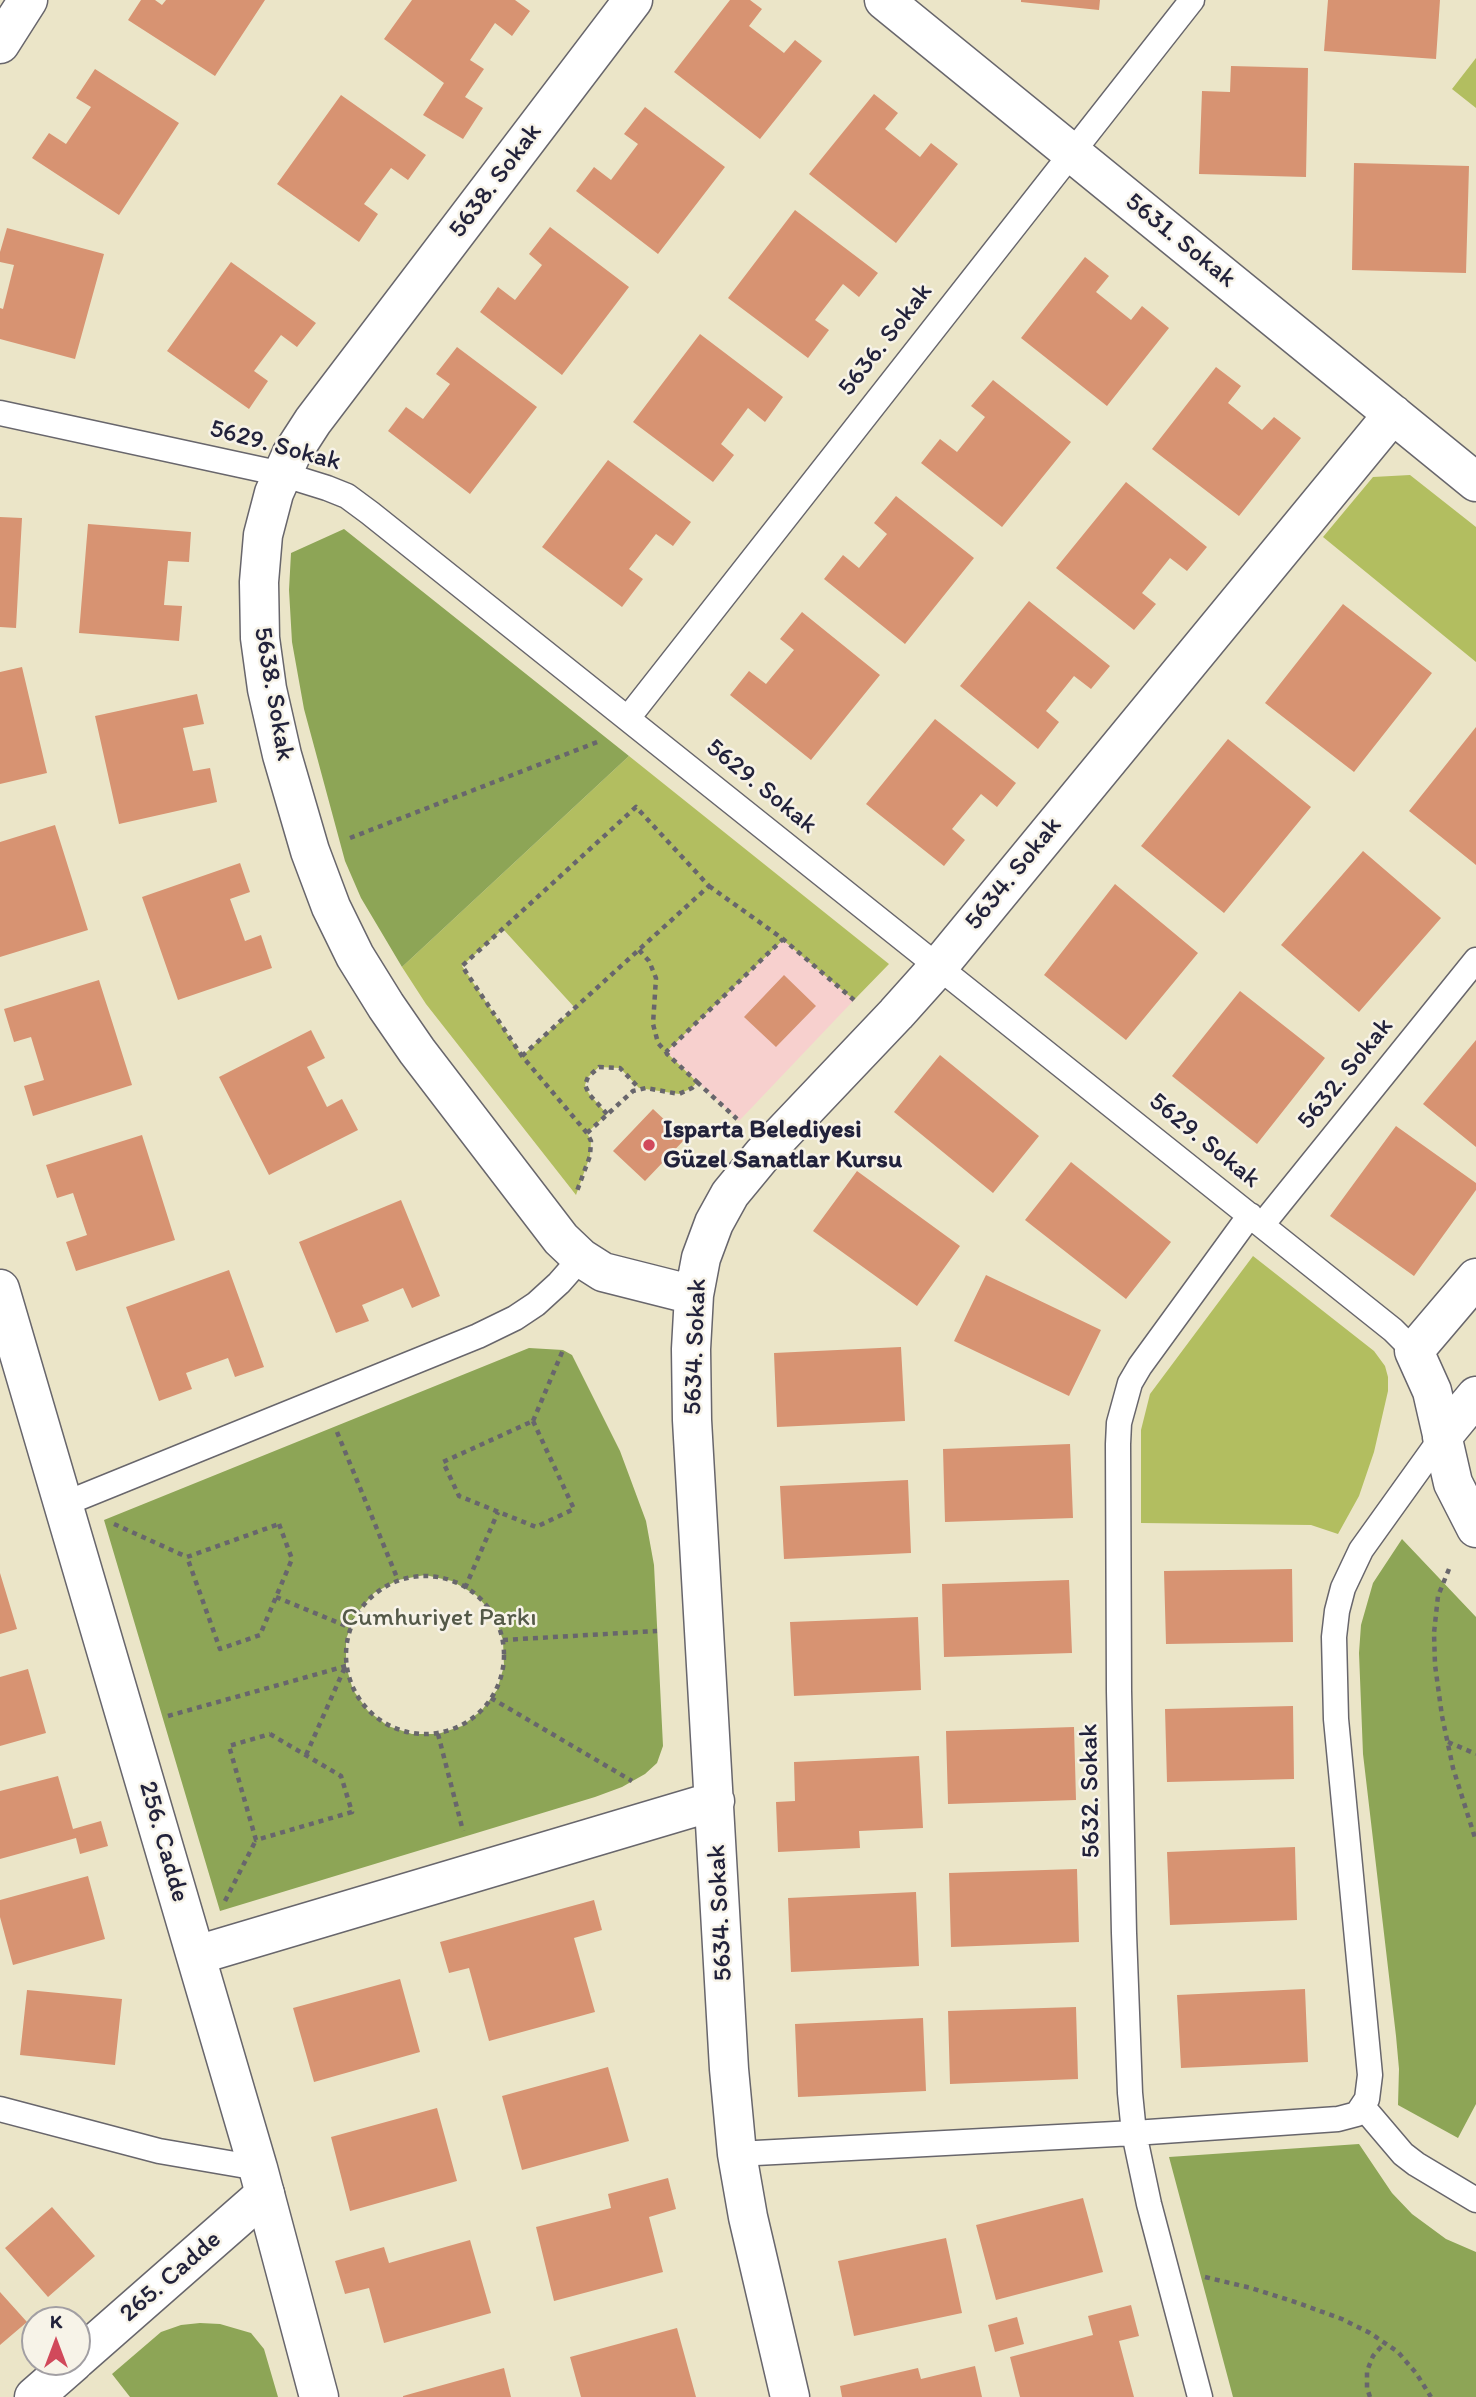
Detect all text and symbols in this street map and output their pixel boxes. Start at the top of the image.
street label: 5638. Sokak [443,118,549,244]
street label: 5631. Sokak [1118,187,1242,295]
street label: 5636. Sokak [832,277,940,403]
street label: 5629. Sokak [206,414,344,478]
street label: 5638. Sokak [246,625,300,763]
street label: 5629. Sokak [699,733,823,841]
street label: 5634. Sokak [959,811,1069,937]
street label: 5632. Sokak [1291,1012,1401,1136]
street label: 5629. Sokak [1142,1087,1266,1195]
place label: Isparta Belediyesi Güzel Sanatlar Kursu [663,1114,902,1176]
marker: Isparta Belediyesi Güzel Sanatlar Kursu [641,1137,657,1153]
street label: 5634. Sokak [678,1278,714,1416]
park label: Cumhuriyet Parkı [341,1602,537,1634]
street label: 5632. Sokak [1074,1723,1108,1859]
street label: 256. Cadde [131,1778,195,1906]
street label: 5634. Sokak [702,1844,740,1982]
street label: 265. Cadde [114,2224,228,2330]
north arrow [21,2306,91,2376]
text: K [50,2310,62,2333]

